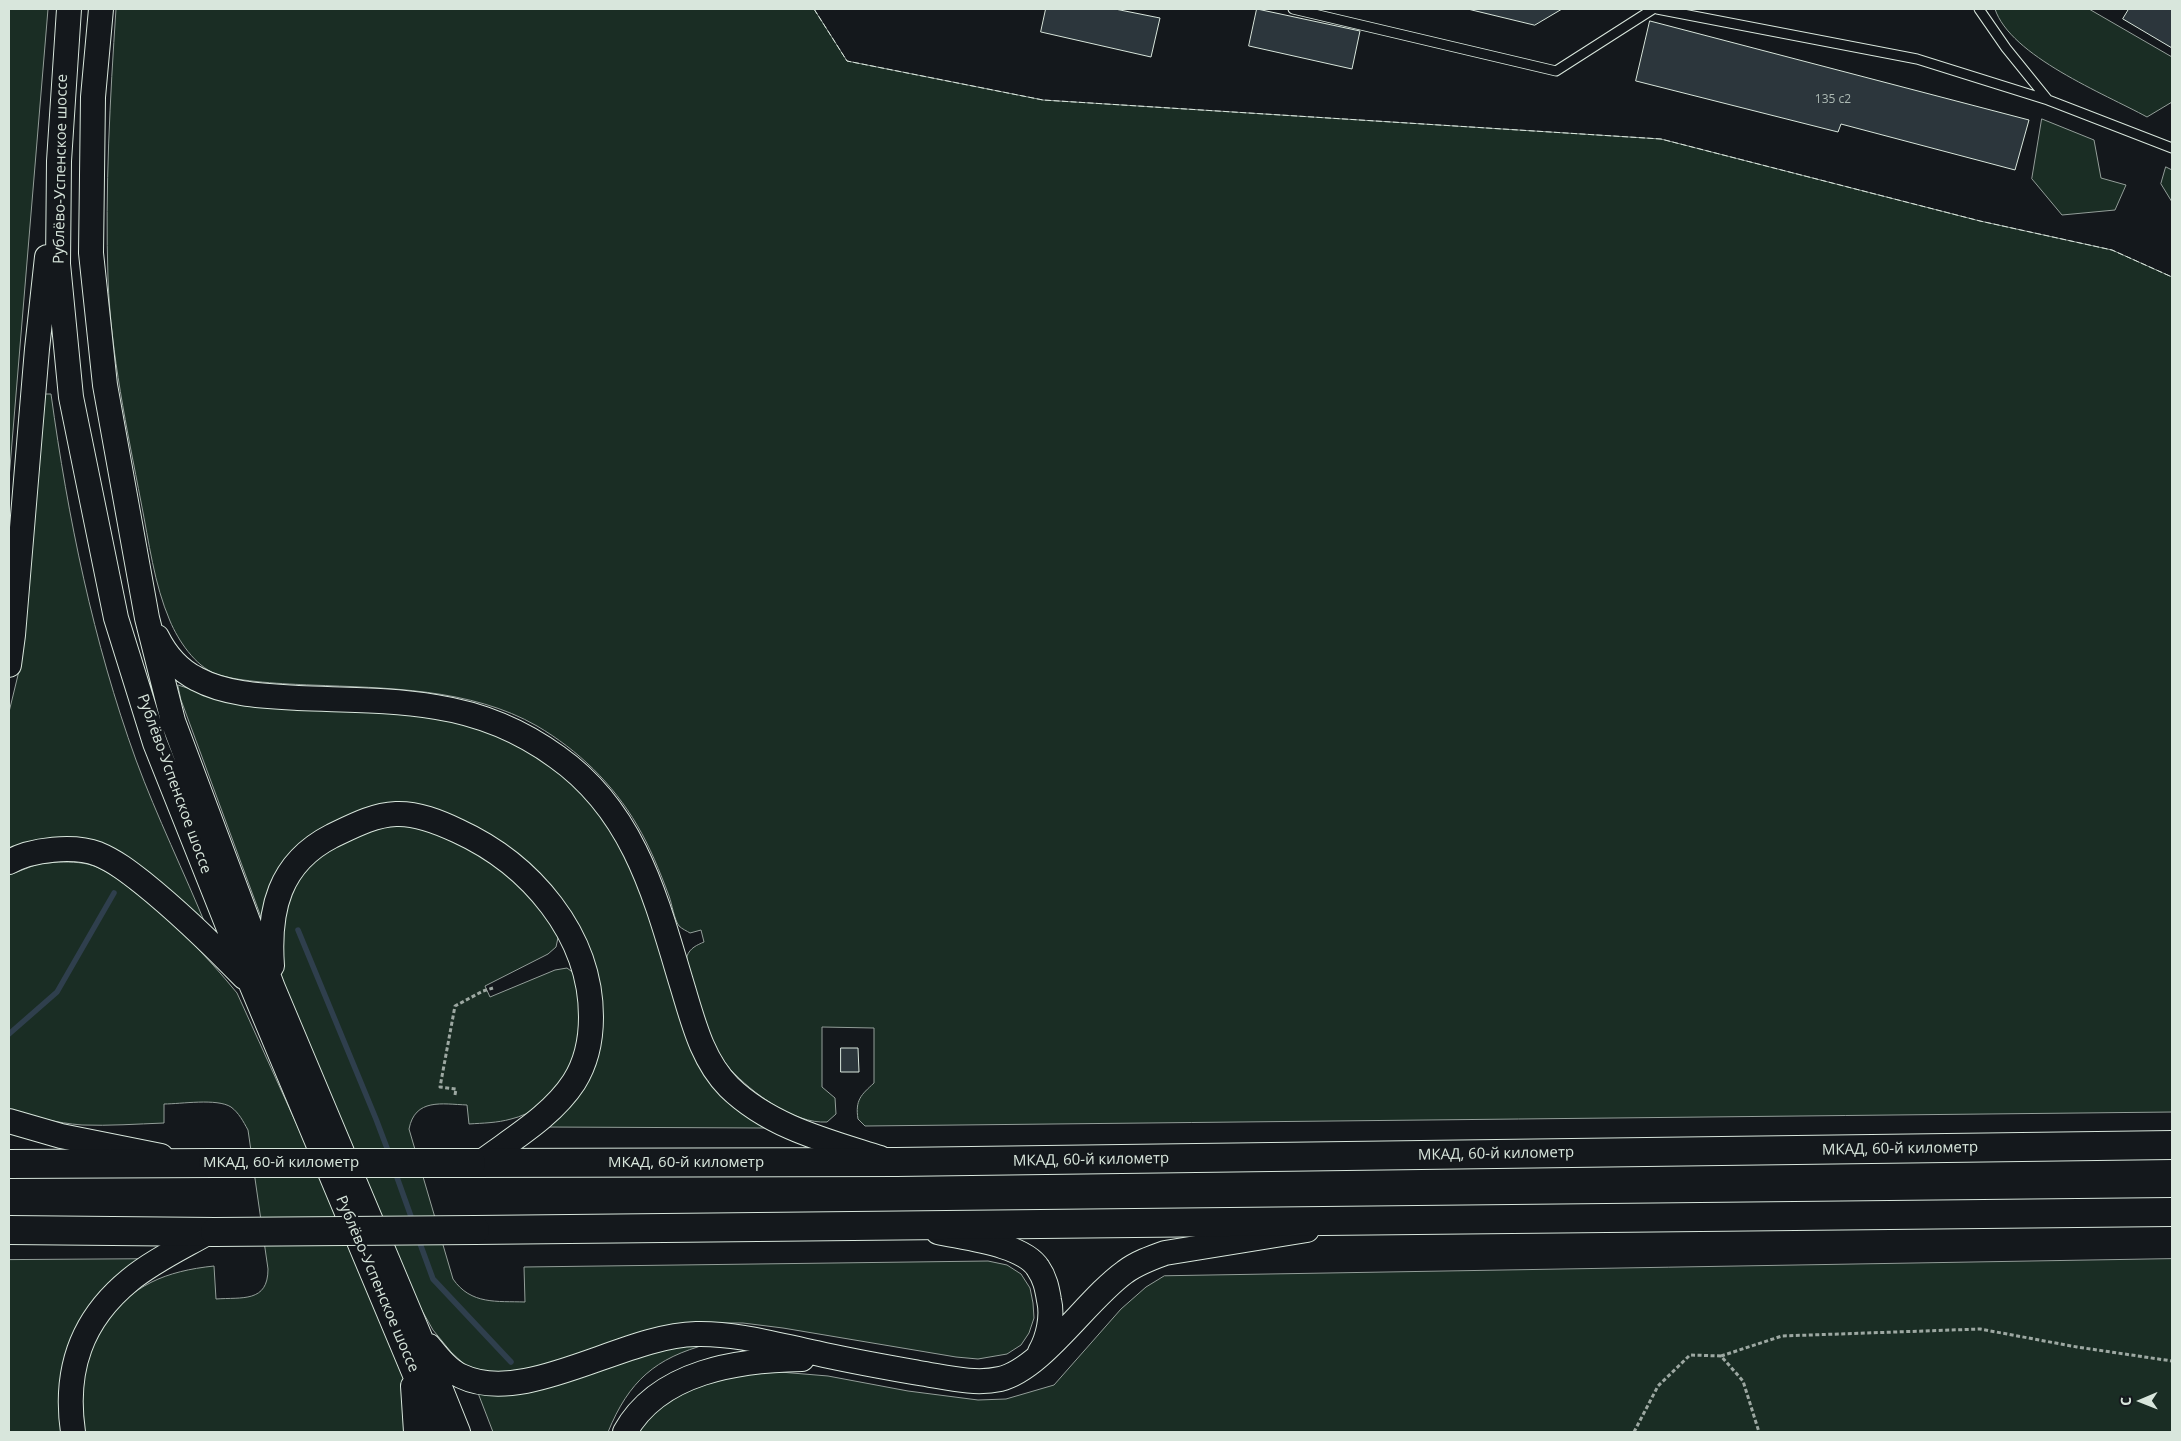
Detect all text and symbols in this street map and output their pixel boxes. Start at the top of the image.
street label: Рублёво-Успенское шоссе [50,74,72,264]
house number: 135 с2 [1815,93,1851,107]
street label: Рублёво-Успенское шоссе [133,692,215,876]
street label: МКАД, 60-й километр [1822,1139,1978,1159]
street label: МКАД, 60-й километр [1418,1144,1574,1164]
street label: МКАД, 60-й километр [1013,1150,1169,1170]
street label: МКАД, 60-й километр [203,1154,359,1172]
street label: МКАД, 60-й километр [608,1154,764,1172]
street label: Рублёво-Успенское шоссе [332,1193,422,1375]
north arrow [2116,1376,2166,1426]
text: С [2116,1397,2135,1406]

